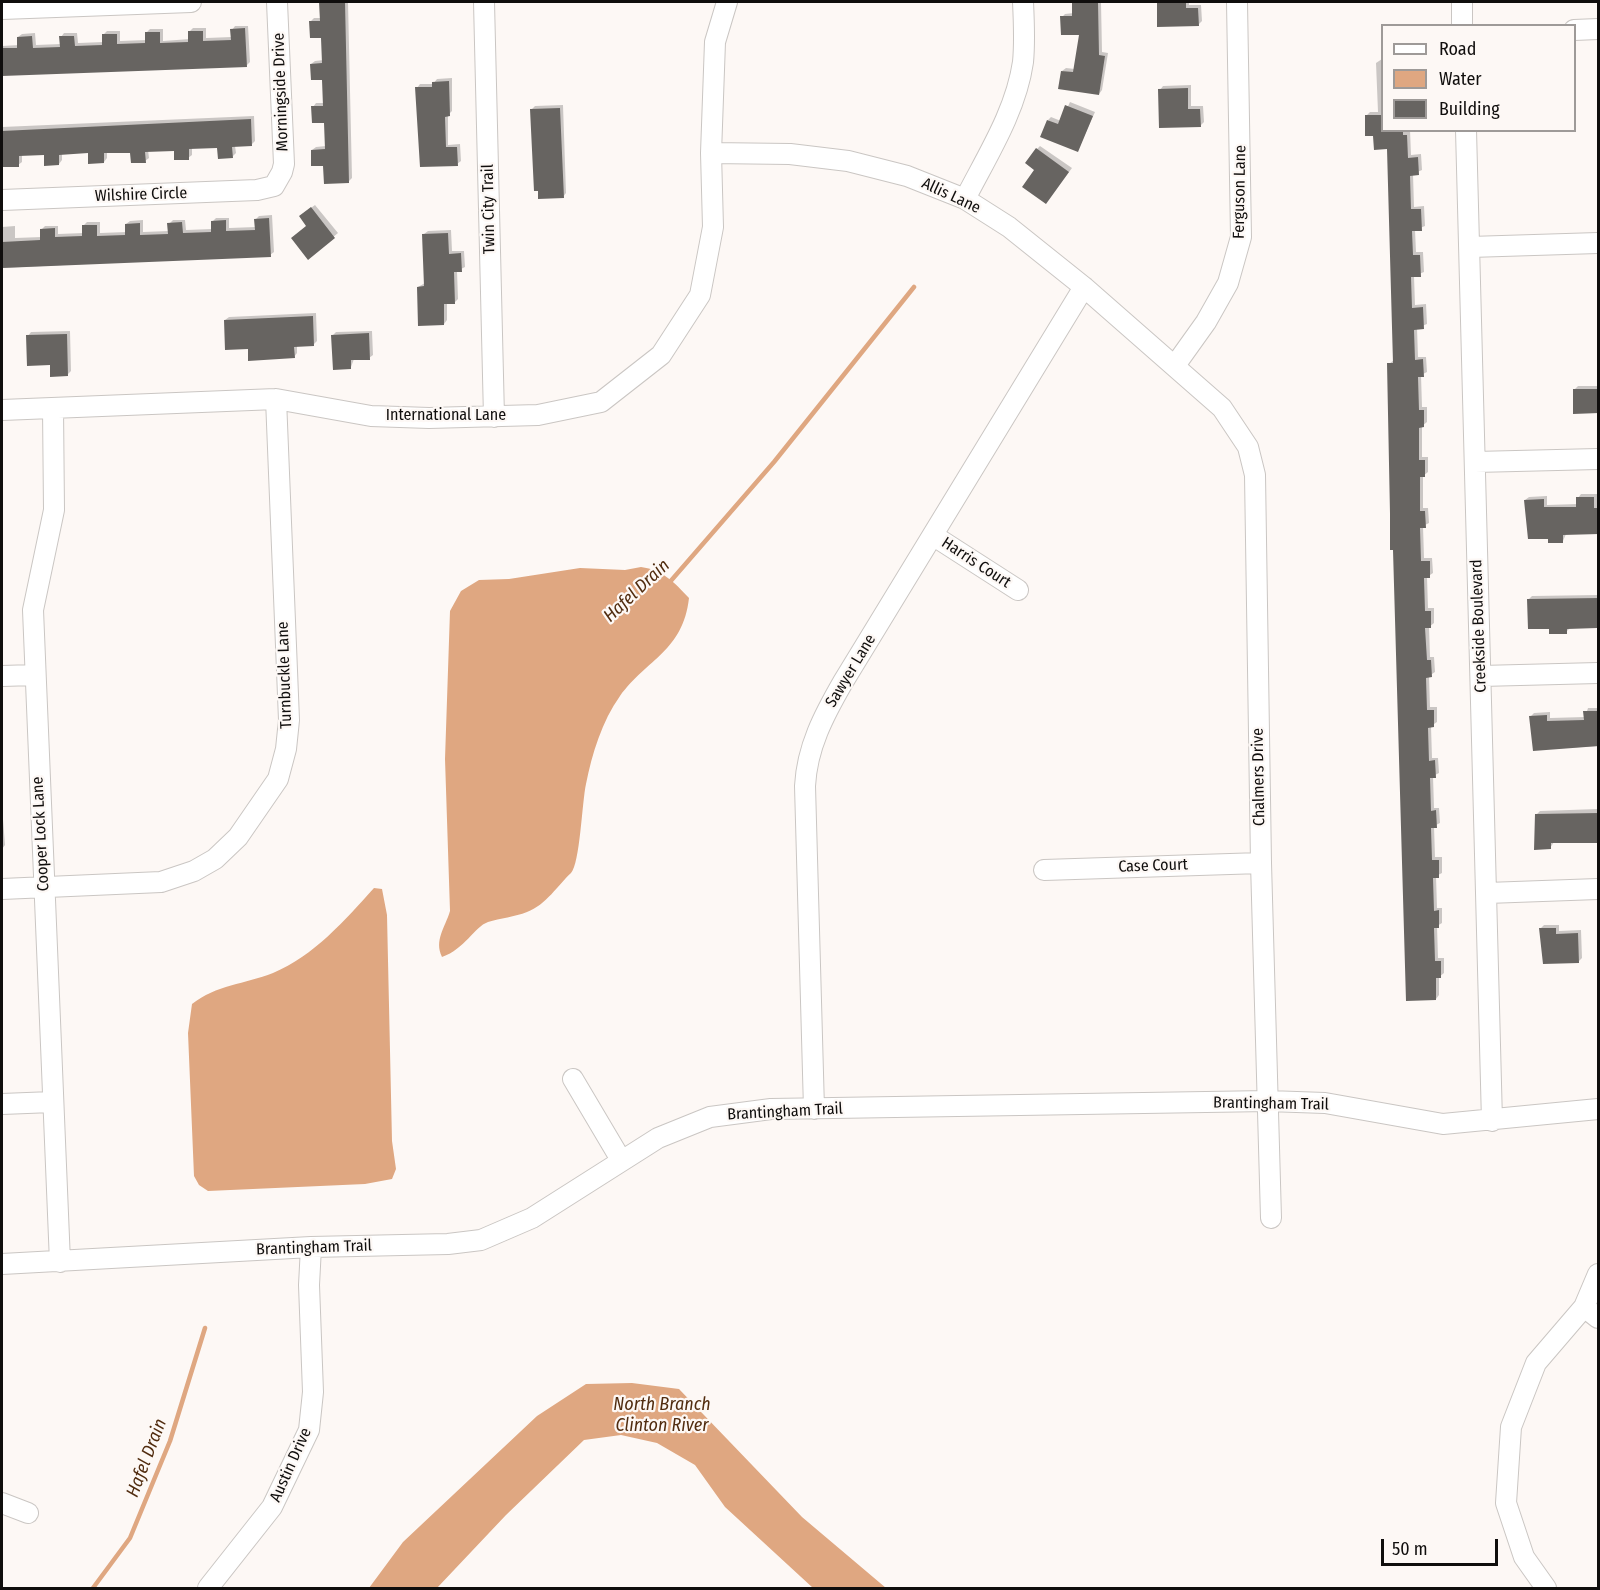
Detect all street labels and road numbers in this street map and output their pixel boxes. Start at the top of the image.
street label: Morningside Drive [269,32,293,152]
street label: Ferguson Lane [1230,145,1250,239]
street label: Twin City Trail [479,164,499,254]
street label: Allis Lane [919,174,983,218]
street label: Wilshire Circle [94,184,188,206]
street label: International Lane [386,406,506,426]
street label: Harris Court [938,534,1014,592]
street label: Creekside Boulevard [1467,559,1491,693]
street label: Turnbuckle Lane [274,621,296,729]
street label: Sawyer Lane [822,631,880,711]
street label: Chalmers Drive [1249,728,1269,826]
street label: Cooper Lock Lane [28,776,54,892]
street label: Case Court [1118,855,1188,877]
street label: Brantingham Trail [1213,1093,1329,1115]
street label: Brantingham Trail [727,1099,843,1125]
street label: Brantingham Trail [256,1236,372,1260]
street label: Austin Drive [266,1425,316,1505]

